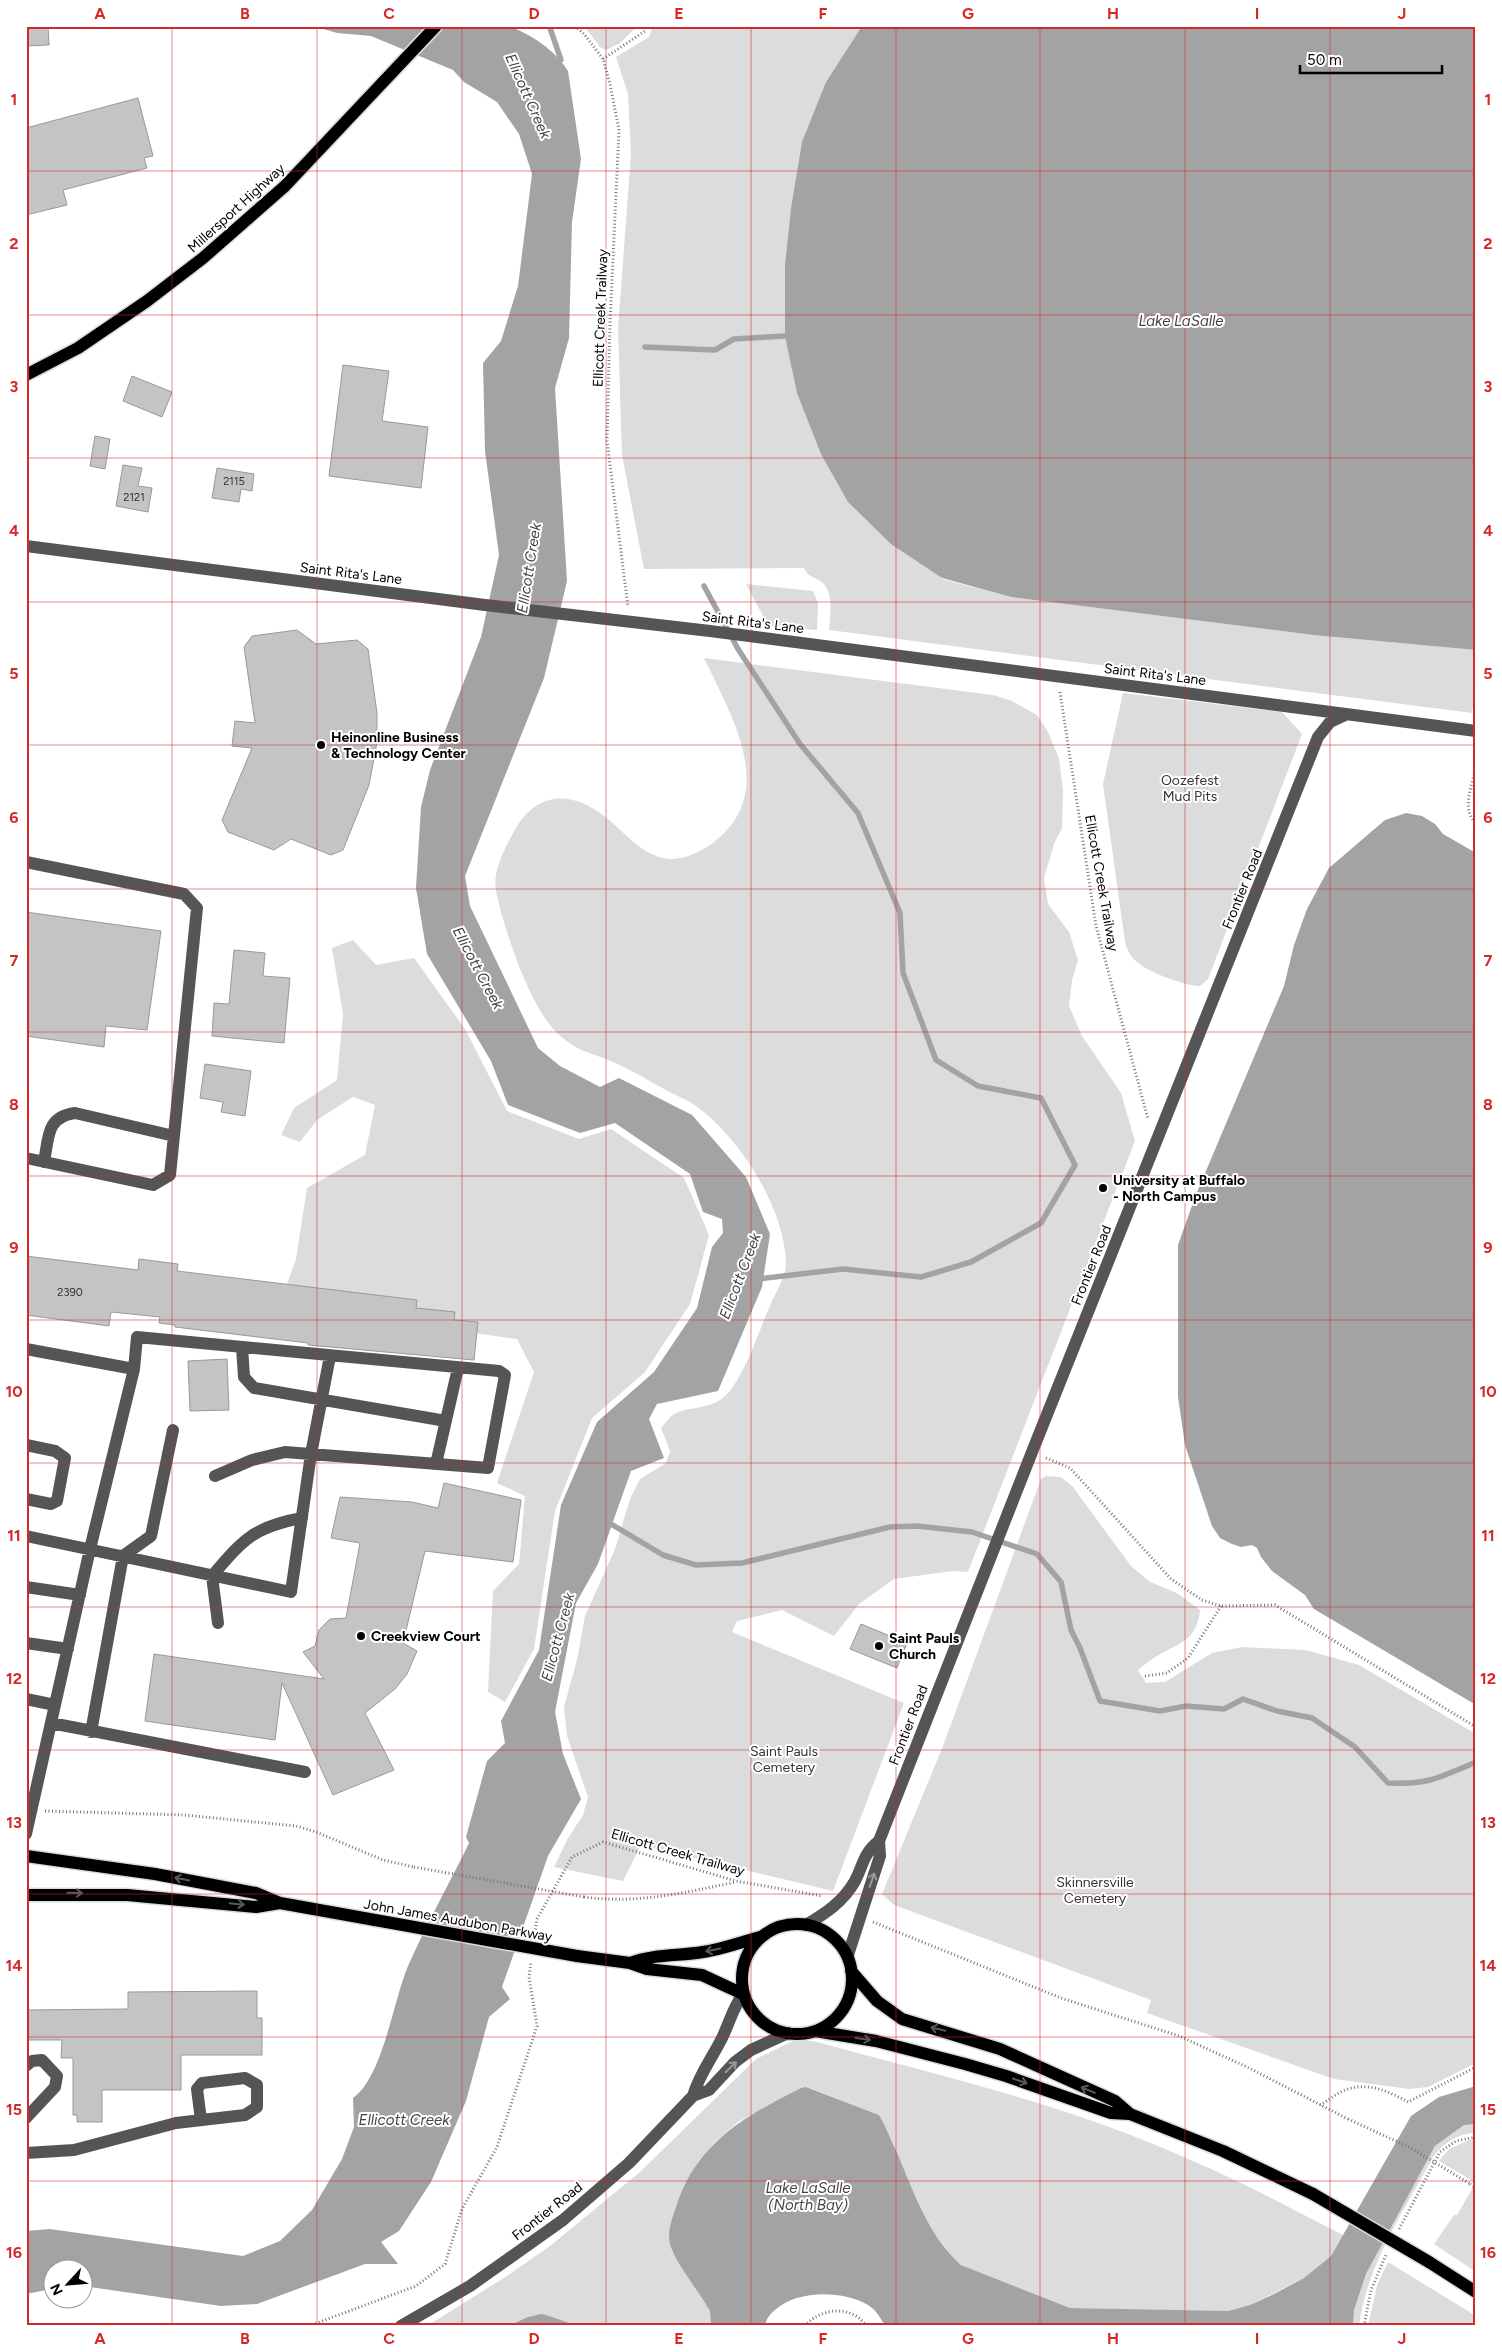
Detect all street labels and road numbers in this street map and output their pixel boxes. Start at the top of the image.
street label: Millersport Highway [184,160,289,256]
street label: Ellicott Creek Trailway [590,248,611,387]
street label: Saint Rita's Lane [299,559,403,588]
street label: Saint Rita's Lane [701,608,805,637]
street label: Saint Rita's Lane [1103,660,1207,689]
street label: Ellicott Creek Trailway [1081,814,1122,953]
street label: Frontier Road [1219,847,1266,932]
street label: Frontier Road [1068,1223,1115,1308]
street label: Frontier Road [885,1683,932,1768]
street label: Ellicott Creek Trailway [609,1825,747,1880]
street label: John James Audubon Parkway [362,1896,554,1946]
street label: Frontier Road [509,2179,586,2244]

